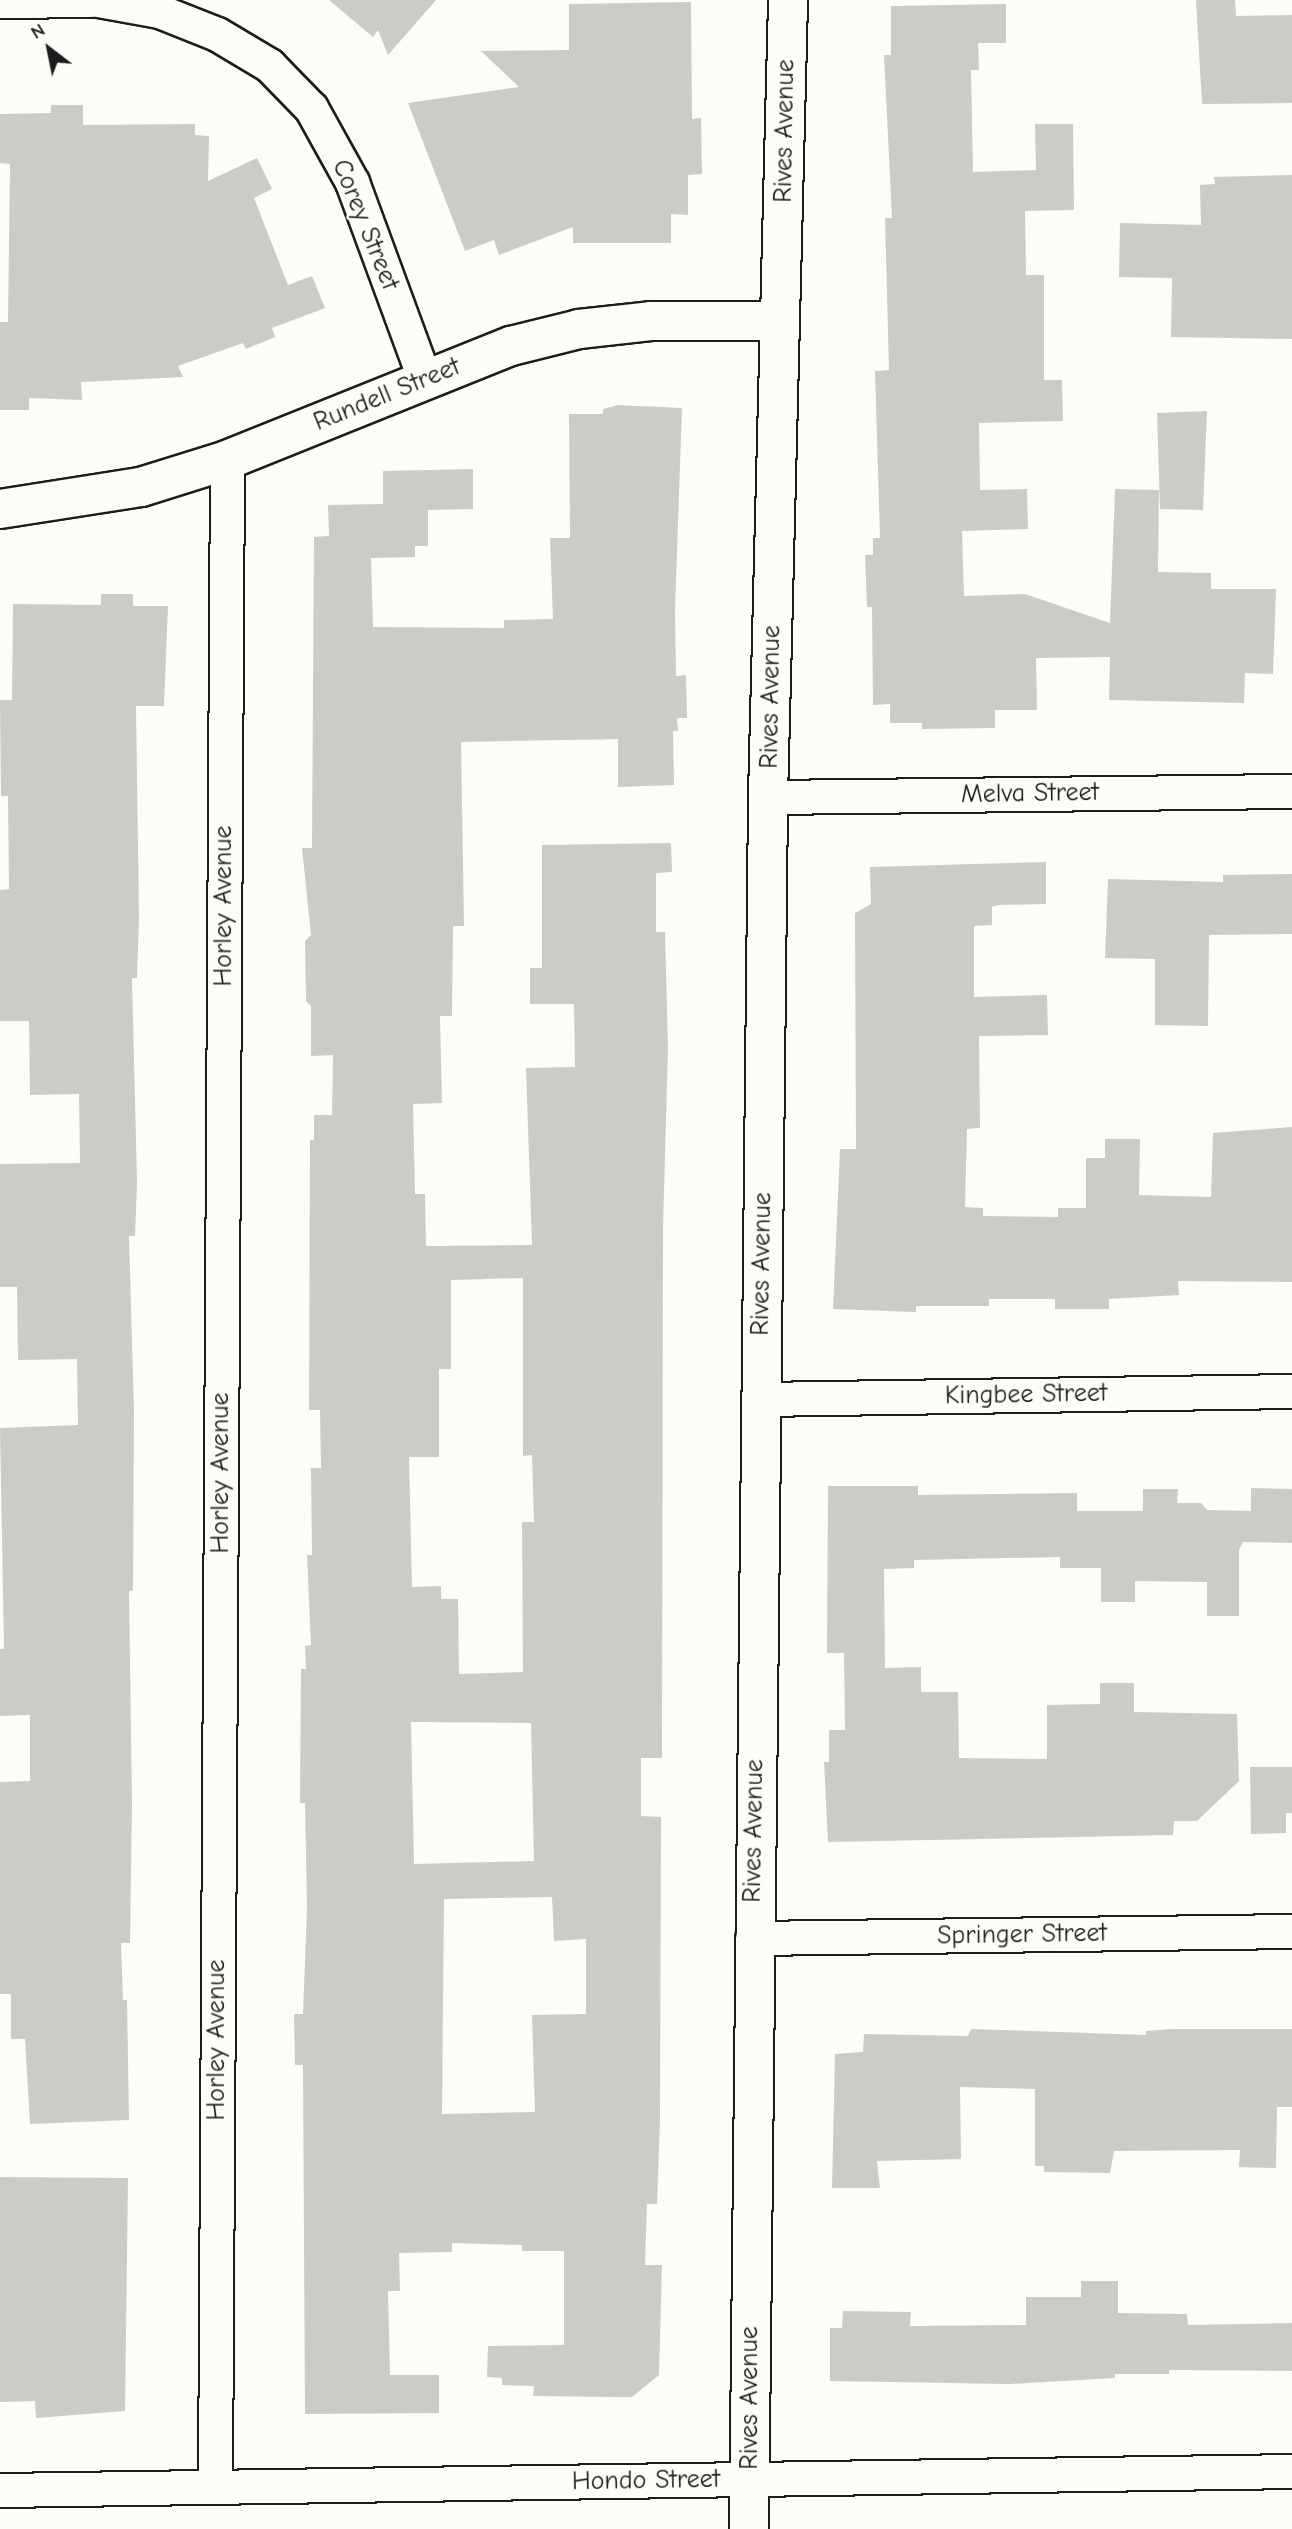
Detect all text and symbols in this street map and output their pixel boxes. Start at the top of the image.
north arrow [14,14,84,84]
text: N [27,19,49,44]
street label: Rives Avenue [768,59,802,203]
street label: Corey Street [325,155,405,295]
street label: Rundell Street [309,351,465,439]
street label: Rives Avenue [754,625,788,769]
street label: Melva Street [961,777,1099,811]
street label: Horley Avenue [208,825,240,987]
street label: Rives Avenue [745,1192,779,1336]
street label: Kingbee Street [945,1378,1107,1412]
street label: Horley Avenue [205,1392,237,1554]
street label: Rives Avenue [737,1759,771,1903]
street label: Springer Street [937,1918,1107,1952]
street label: Horley Avenue [201,1959,233,2121]
street label: Rives Avenue [734,2326,766,2470]
street label: Hondo Street [572,2464,720,2498]

